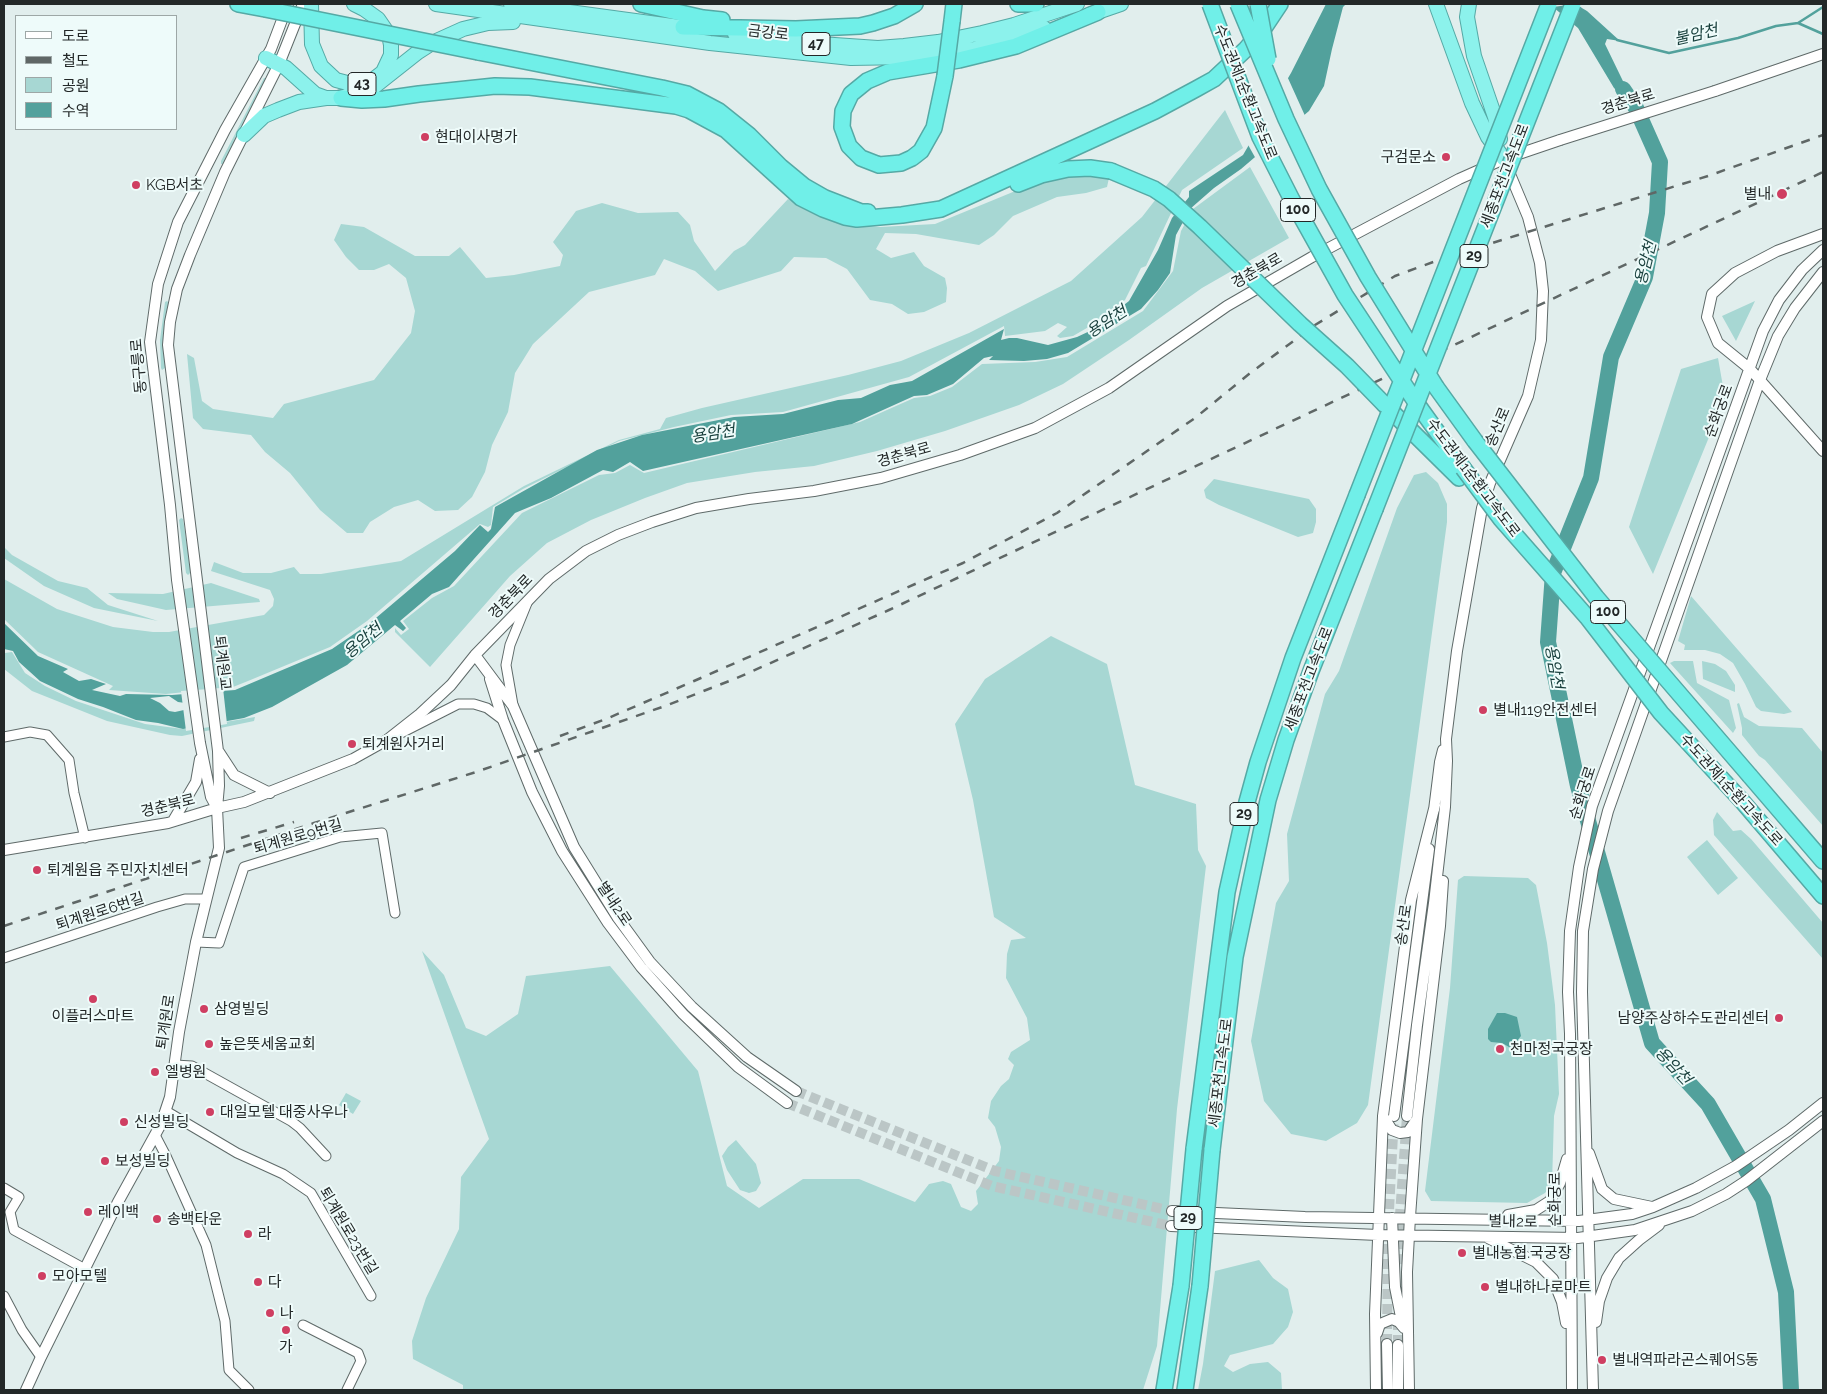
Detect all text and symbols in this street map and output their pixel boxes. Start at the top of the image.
legend [15,15,178,130]
water label: 불암천 [1672,21,1720,49]
street label: 금강로 [746,22,790,44]
street label: 수도권제1순환고속도로 [1210,22,1280,162]
text: 도로 [62,27,90,45]
road number: 47 [802,33,830,56]
text: 철도 [62,52,90,70]
road number: 43 [348,72,376,96]
text: 공원 [62,77,90,95]
street label: 경춘북로 [1599,85,1657,119]
text: 수역 [62,102,90,120]
street label: 세종포천고속도로 [1477,121,1533,231]
place label: 현대이사명가 [435,128,518,146]
marker: 현대이사명가 [419,131,431,143]
place label: 구검문소 [1381,148,1436,166]
marker: 구검문소 [1440,151,1452,163]
place label: KGB서초 [146,176,203,194]
marker: KGB서초 [130,179,142,191]
place label: 별내 [1743,185,1771,203]
marker: 별내 [1775,187,1789,201]
road number: 100 [1280,198,1316,222]
water label: 용암천 [1631,239,1661,287]
road number: 29 [1460,245,1488,268]
street label: 경춘북로 [1229,249,1285,293]
water label: 용암천 [1083,302,1131,342]
street label: 동구릉로 [128,338,150,394]
street label: 순화궁로 [1701,382,1737,440]
street label: 송산로 [1482,404,1514,450]
street label: 수도권제1순환고속도로 [1422,415,1524,541]
water label: 용암천 [690,421,736,447]
street label: 경춘북로 [875,439,933,471]
street label: 경춘북로 [485,571,537,623]
road number: 100 [1590,600,1626,624]
water label: 용암천 [340,619,386,663]
street label: 세종포천고속도로 [1281,624,1337,734]
street label: 퇴계원교 [210,635,234,691]
water label: 용암천 [1541,644,1567,690]
place label: 별내119안전센터 [1493,701,1597,719]
marker: 별내119안전센터 [1477,704,1489,716]
street label: 수도권제1순환고속도로 [1676,730,1786,850]
place label: 퇴계원사거리 [362,735,445,753]
marker: 퇴계원사거리 [346,738,358,750]
street label: 순화궁로 [1566,764,1600,822]
street label: 경춘북로 [139,791,197,821]
road number: 29 [1230,802,1258,826]
street label: 퇴계원로9번길 [251,816,345,858]
place label: 퇴계원읍 주민자치센터 [47,861,189,879]
marker: 퇴계원읍 주민자치센터 [31,864,43,876]
street label: 별내2로 [593,879,635,929]
street label: 퇴계원로6번길 [54,889,146,935]
street label: 송산로 [1392,903,1416,947]
marker: 이플러스마트 [87,993,99,1005]
street label: 퇴계원로 [153,993,179,1051]
place label: 삼영빌딩 [214,1000,269,1018]
marker: 삼영빌딩 [198,1003,210,1015]
place label: 이플러스마트 [52,1007,134,1025]
place label: 남양주상하수도관리센터 [1617,1009,1769,1027]
marker: 남양주상하수도관리센터 [1773,1012,1785,1024]
street label: 세종포천고속도로 [1205,1017,1237,1129]
place label: 높은뜻세움교회 [219,1035,316,1053]
marker: 높은뜻세움교회 [203,1038,215,1050]
place label: 천마정국궁장 [1510,1040,1593,1058]
marker: 천마정국궁장 [1494,1043,1506,1055]
water label: 용암천 [1651,1043,1695,1089]
place label: 엘병원 [165,1063,206,1081]
marker: 엘병원 [149,1066,161,1078]
place label: 대일모텔 대중사우나 [220,1103,348,1121]
marker: 대일모텔 대중사우나 [204,1106,216,1118]
place label: 신성빌딩 [134,1113,189,1131]
marker: 신성빌딩 [118,1116,130,1128]
place label: 보성빌딩 [115,1152,170,1170]
marker: 보성빌딩 [99,1155,111,1167]
street label: 순화궁로 [1546,1171,1564,1227]
street label: 퇴계원로23번길 [315,1184,381,1278]
place label: 레이백 [98,1203,139,1221]
marker: 레이백 [82,1206,94,1218]
road number: 29 [1174,1206,1202,1230]
place label: 송백타운 [167,1210,222,1228]
marker: 송백타운 [151,1213,163,1225]
street label: 별내2로 [1488,1213,1538,1231]
place label: 라 [258,1225,272,1243]
marker: 라 [242,1228,254,1240]
place label: 별내농협.국궁장 [1472,1244,1571,1262]
marker: 별내농협.국궁장 [1456,1247,1468,1259]
place label: 모아모텔 [52,1267,107,1285]
marker: 모아모텔 [36,1270,48,1282]
place label: 다 [268,1273,282,1291]
marker: 다 [252,1276,264,1288]
place label: 별내하나로마트 [1495,1278,1592,1296]
marker: 별내하나로마트 [1479,1281,1491,1293]
place label: 나 [280,1304,294,1322]
marker: 나 [264,1307,276,1319]
marker: 가 [280,1324,292,1336]
place label: 가 [279,1338,293,1356]
place label: 별내역파라곤스퀘어S동 [1612,1351,1759,1369]
marker: 별내역파라곤스퀘어S동 [1596,1354,1608,1366]

